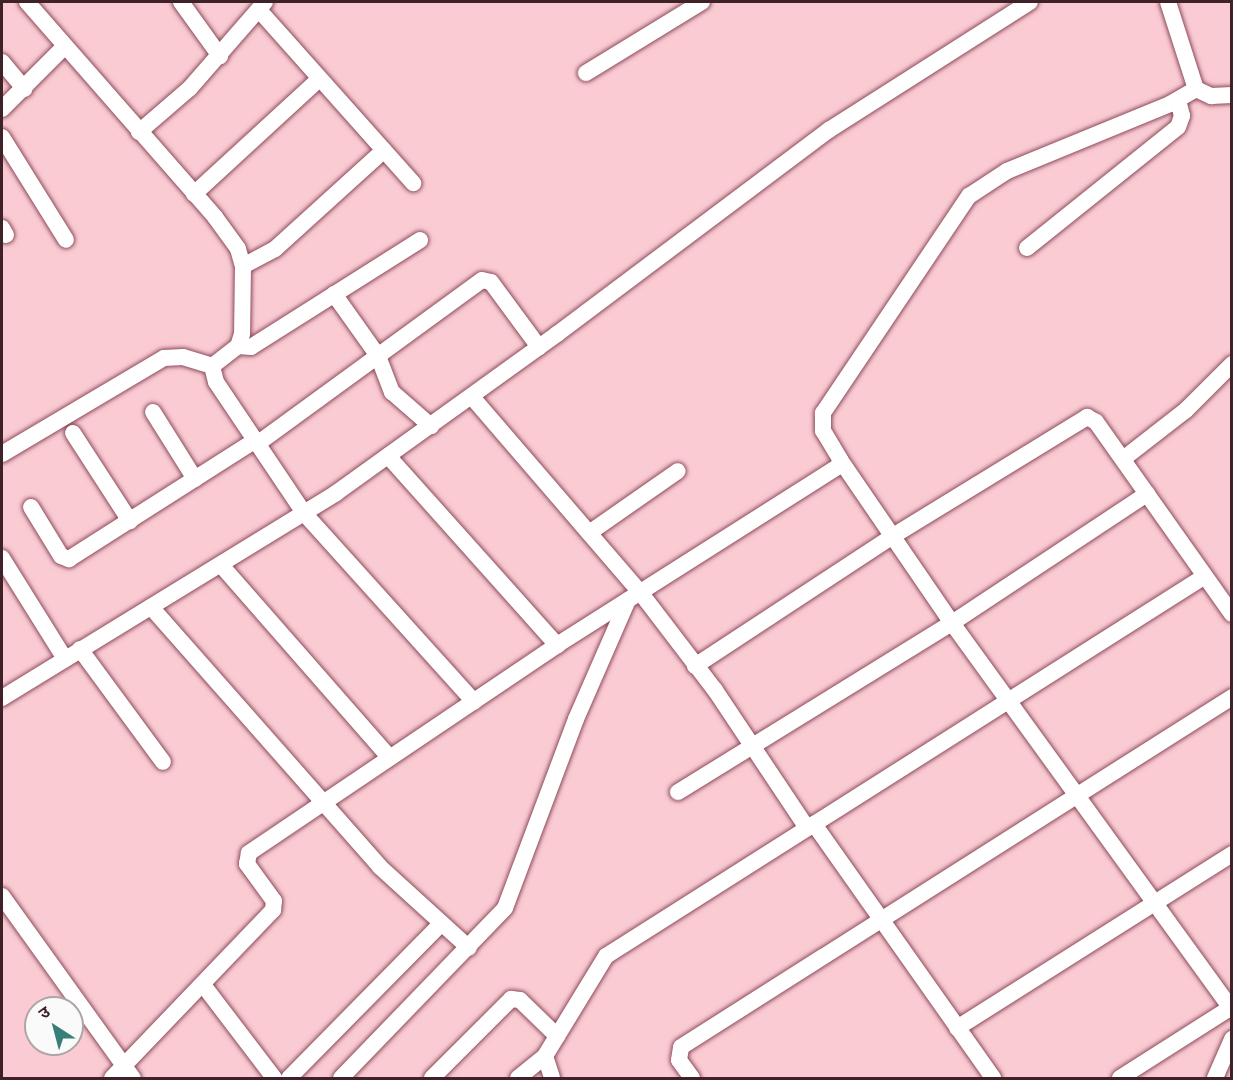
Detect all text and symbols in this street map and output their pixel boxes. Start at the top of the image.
north arrow [24,996,84,1056]
text: उ [35,1002,54,1023]

